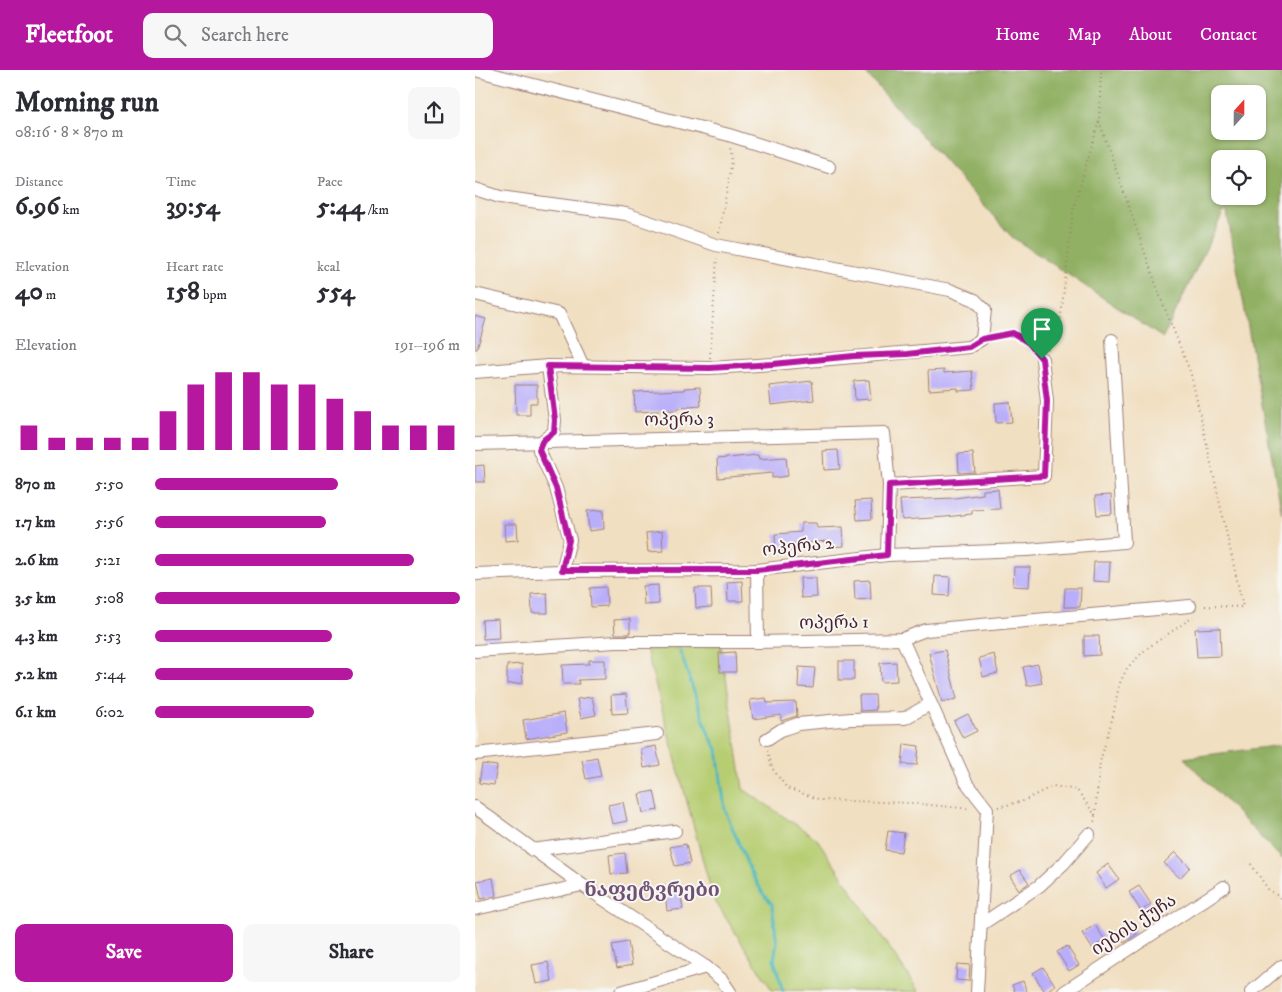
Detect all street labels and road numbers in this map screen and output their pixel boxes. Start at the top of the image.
street label: ოპერა 3 [644,408,714,432]
street label: ოპერა 2 [761,532,835,562]
street label: ოპერა 1 [799,611,869,635]
street label: იების ქუჩა [1087,889,1181,961]

